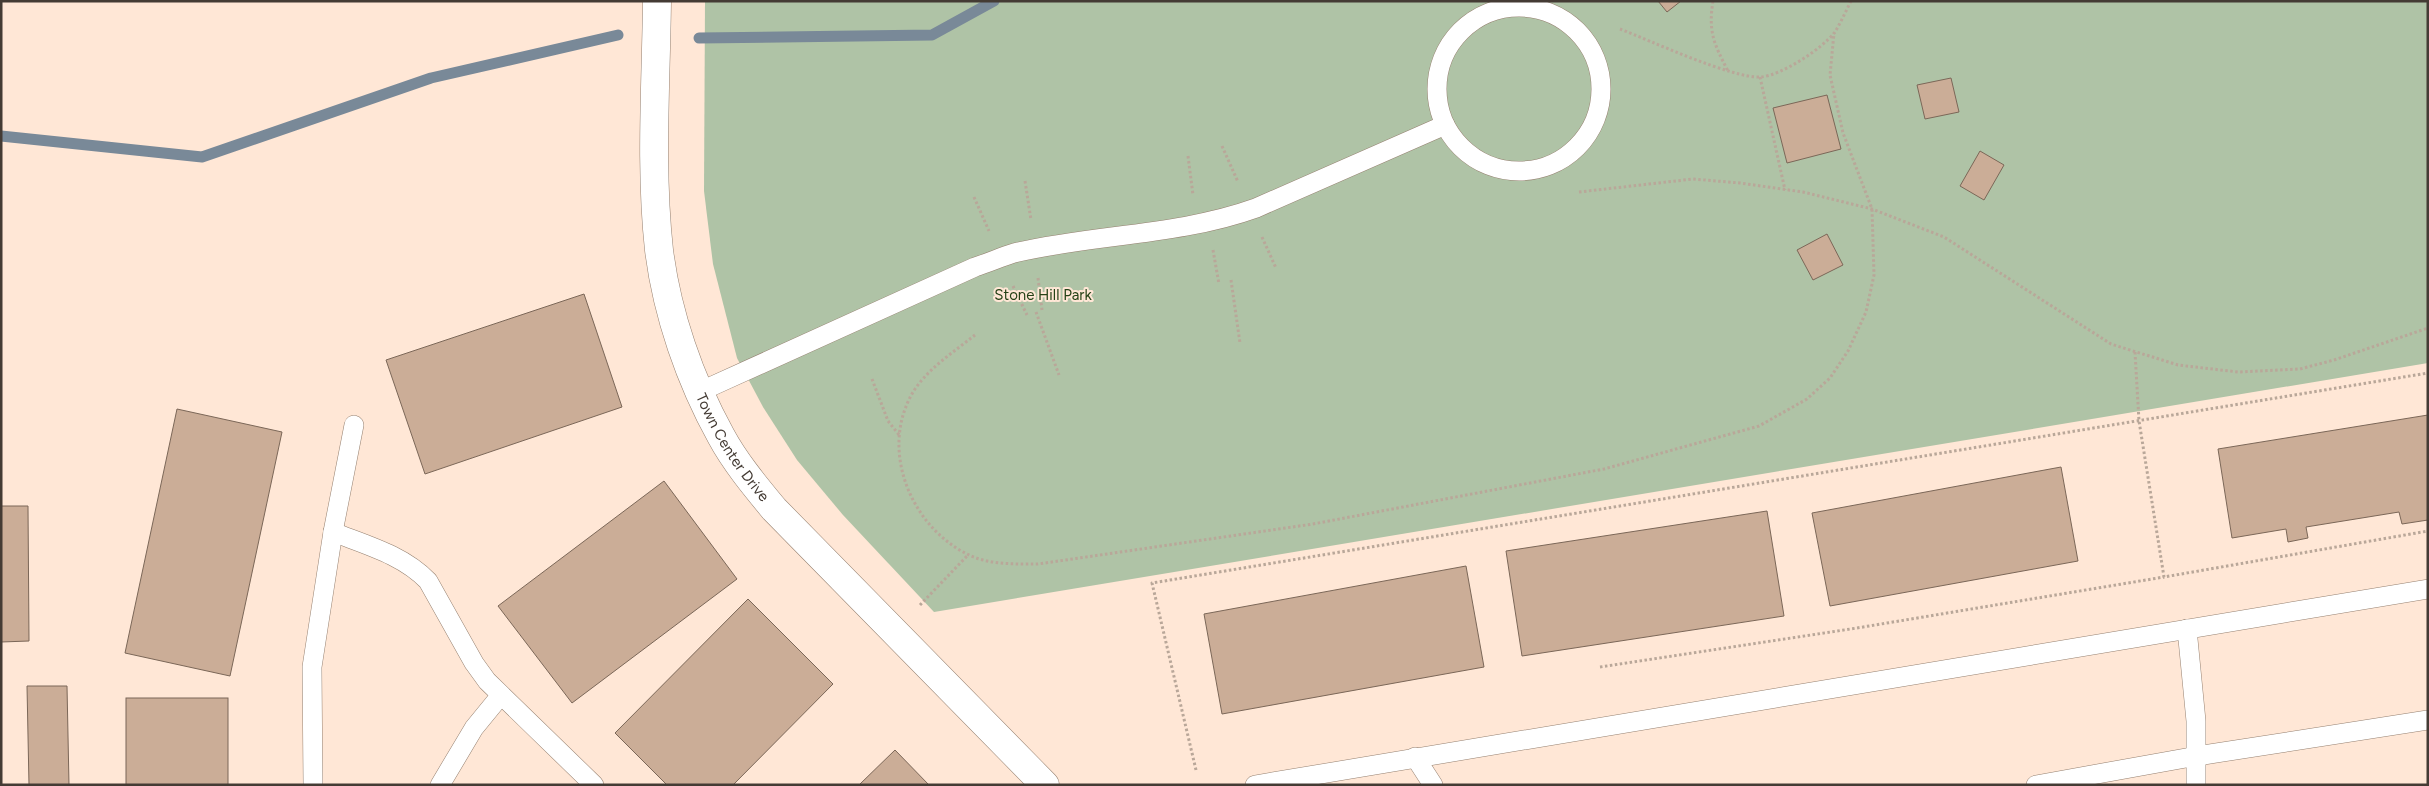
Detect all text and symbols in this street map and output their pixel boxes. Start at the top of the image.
park label: Stone Hill Park [994,286,1092,304]
street label: Town Center Drive [692,391,773,505]

